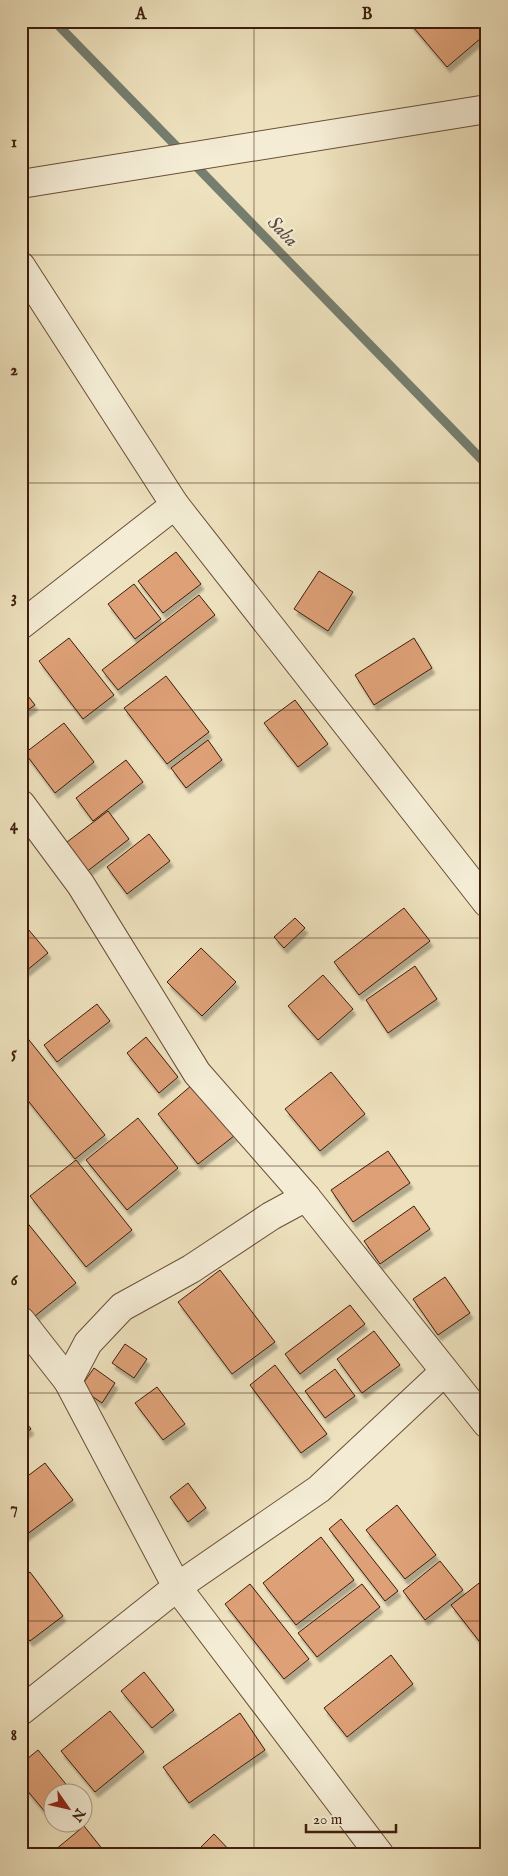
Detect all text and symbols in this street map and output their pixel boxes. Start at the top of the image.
text: A [135,5,148,25]
text: B [362,5,373,25]
text: 1 [11,133,17,153]
water label: Saba [262,211,302,253]
text: 2 [10,361,18,381]
text: 3 [11,588,17,608]
text: 4 [10,816,19,836]
text: 5 [11,1044,17,1064]
text: 6 [11,1271,19,1291]
text: 7 [10,1499,18,1519]
text: 8 [11,1726,17,1746]
north arrow [42,1784,92,1834]
scale bar [306,1801,396,1833]
text: N [67,1804,89,1825]
text: 20 m [313,1810,343,1829]

